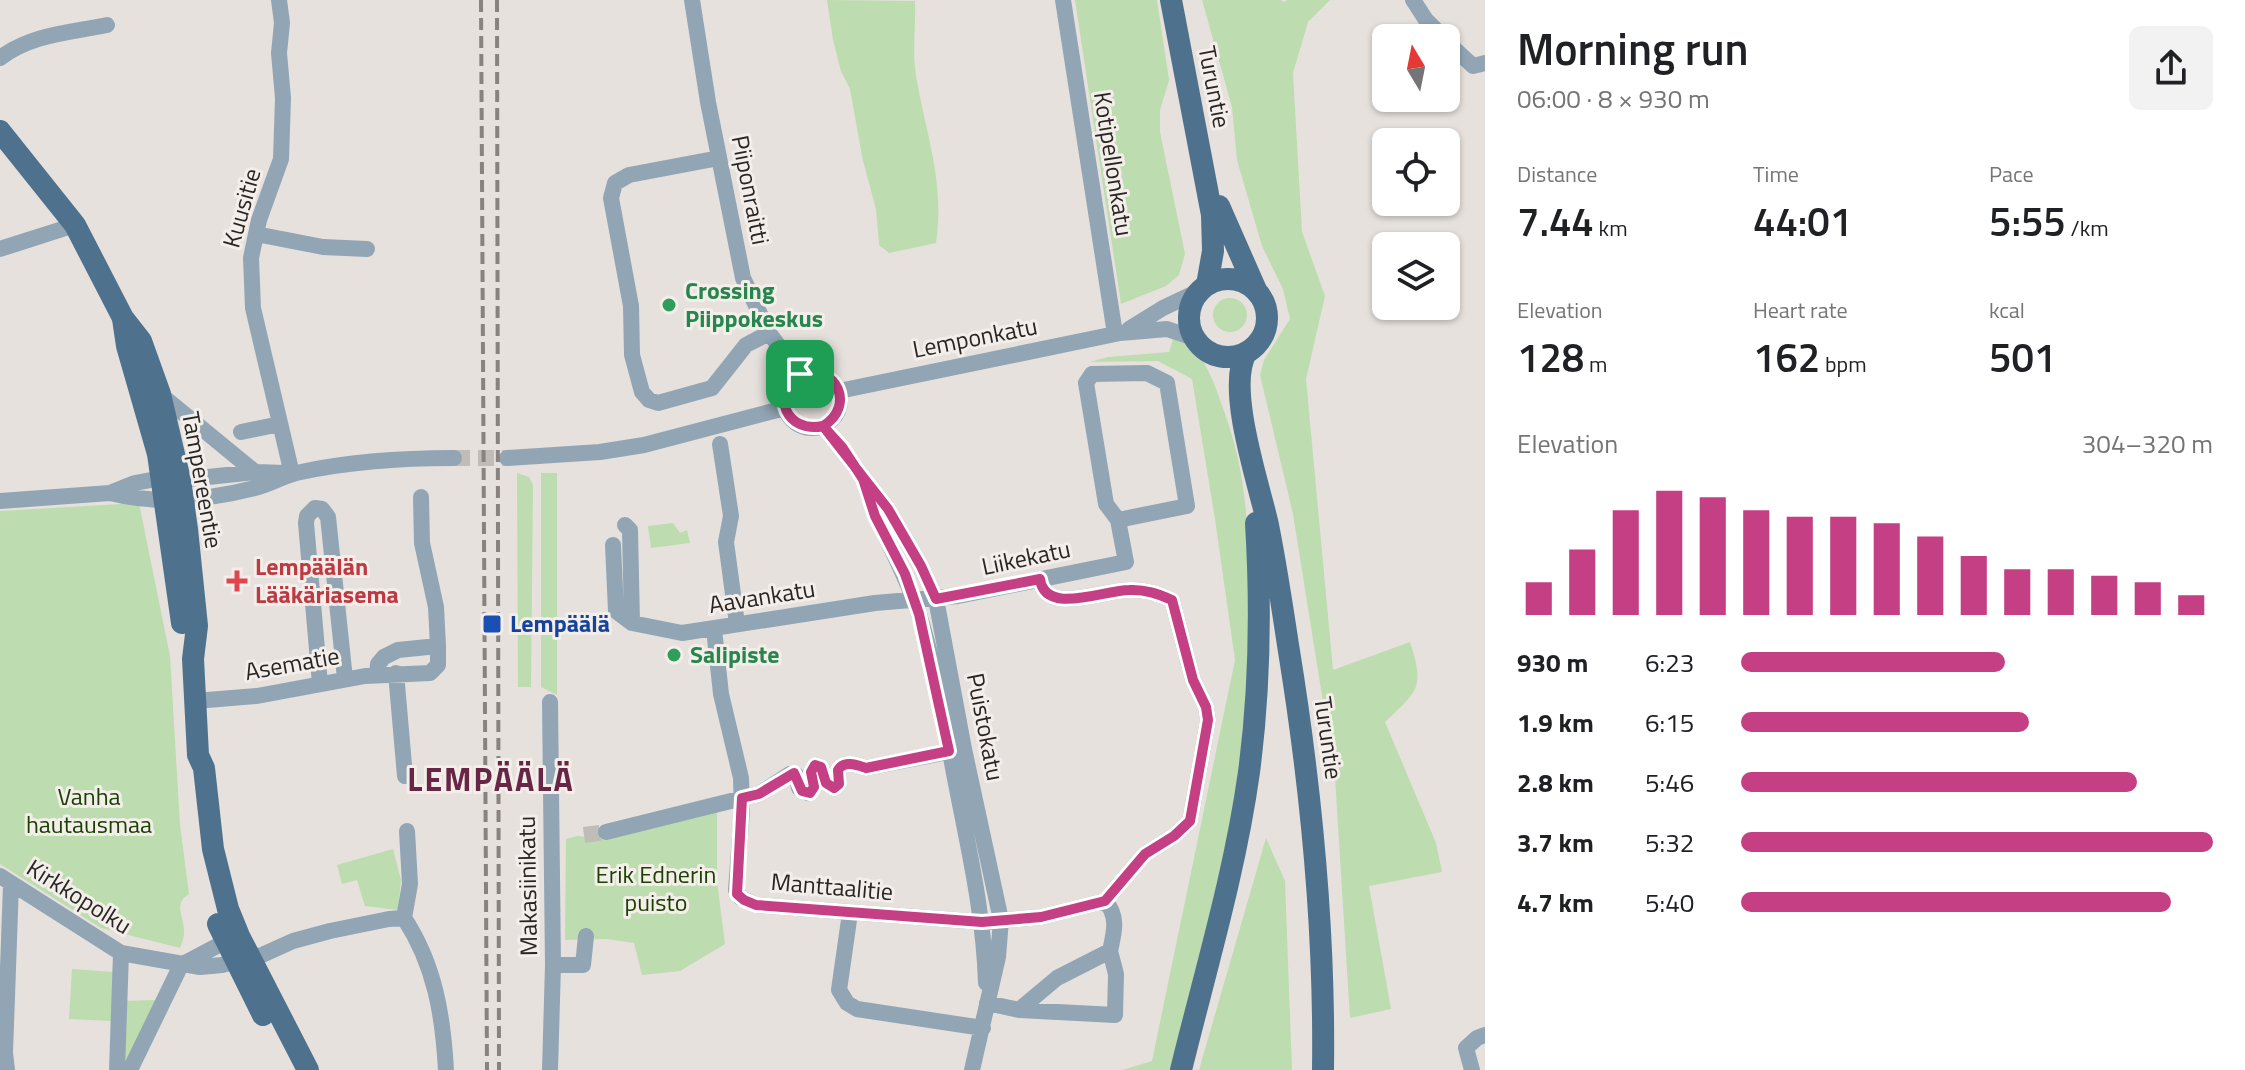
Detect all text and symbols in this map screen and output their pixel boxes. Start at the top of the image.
text: Morning run [1517,15,1749,82]
north arrow [1372,24,1460,112]
map controls [1372,24,1460,320]
button: share [2129,26,2213,110]
street label: Turuntie [1189,43,1241,131]
text: 06:00 · 8 × 930 m [1517,79,1710,118]
street label: Kotipellonkatu [1085,89,1143,239]
button: locate [1372,128,1460,216]
street label: Piiponraitti [723,132,779,248]
text: Distance [1517,157,1597,191]
text: Time [1753,157,1799,191]
text: Pace [1989,157,2034,191]
street label: Kuusitie [213,164,270,252]
text: 7.44 [1517,191,1594,252]
text: 44:01 [1753,191,1852,252]
text: 5:55 [1989,191,2066,252]
text: km [1594,211,1628,245]
text: /km [2066,211,2109,245]
button: layers [1372,232,1460,320]
place label: Crossing Piippokeskus [685,272,823,336]
text: Elevation [1517,293,1603,327]
text: Heart rate [1753,293,1848,327]
text: kcal [1989,293,2025,327]
marker: Crossing Piippokeskus [660,296,678,314]
street label: Lemponkatu [909,307,1040,367]
text: 128 [1517,327,1584,388]
text: 162 [1753,327,1820,388]
text: 501 [1989,327,2056,388]
pin [766,340,834,408]
text: m [1584,347,1607,381]
text: bpm [1820,347,1867,381]
icon: arrive [778,352,822,396]
street label: Tampereentie [173,409,233,551]
text: Elevation [1517,424,1618,463]
text: 304–320 m [2082,424,2213,463]
street label: Liikekatu [978,530,1074,584]
place label: Lempäälän Lääkäriasema [255,548,399,612]
marker: Lempäälän Lääkäriasema [226,570,248,592]
street label: Aavankatu [706,570,818,622]
place label: Lempäälä [510,605,610,641]
marker: Lempäälä [481,613,503,635]
place label: Salipiste [690,636,780,672]
street label: Asematie [242,637,342,689]
text: 930 m [1517,643,1588,682]
text: 6:23 [1645,643,1694,682]
marker: Salipiste [665,646,683,664]
street label: Puistokatu [958,670,1014,784]
street label: Turuntie [1305,694,1353,781]
text: 1.9 km [1517,703,1594,742]
text: 6:15 [1645,703,1694,742]
district label: LEMPÄÄLÄ [407,755,575,803]
text: 2.8 km [1517,763,1594,802]
text: 5:46 [1645,763,1694,802]
park label: Vanha hautausmaa [26,778,152,842]
street label: Makasiinikatu [508,816,546,956]
text: 3.7 km [1517,823,1594,862]
text: 5:32 [1645,823,1694,862]
street label: Kirkkopolku [20,850,139,943]
park label: Erik Ednerin puisto [596,856,716,920]
street label: Manttaalitie [770,863,895,909]
text: 4.7 km [1517,883,1594,922]
text: 5:40 [1645,883,1694,922]

